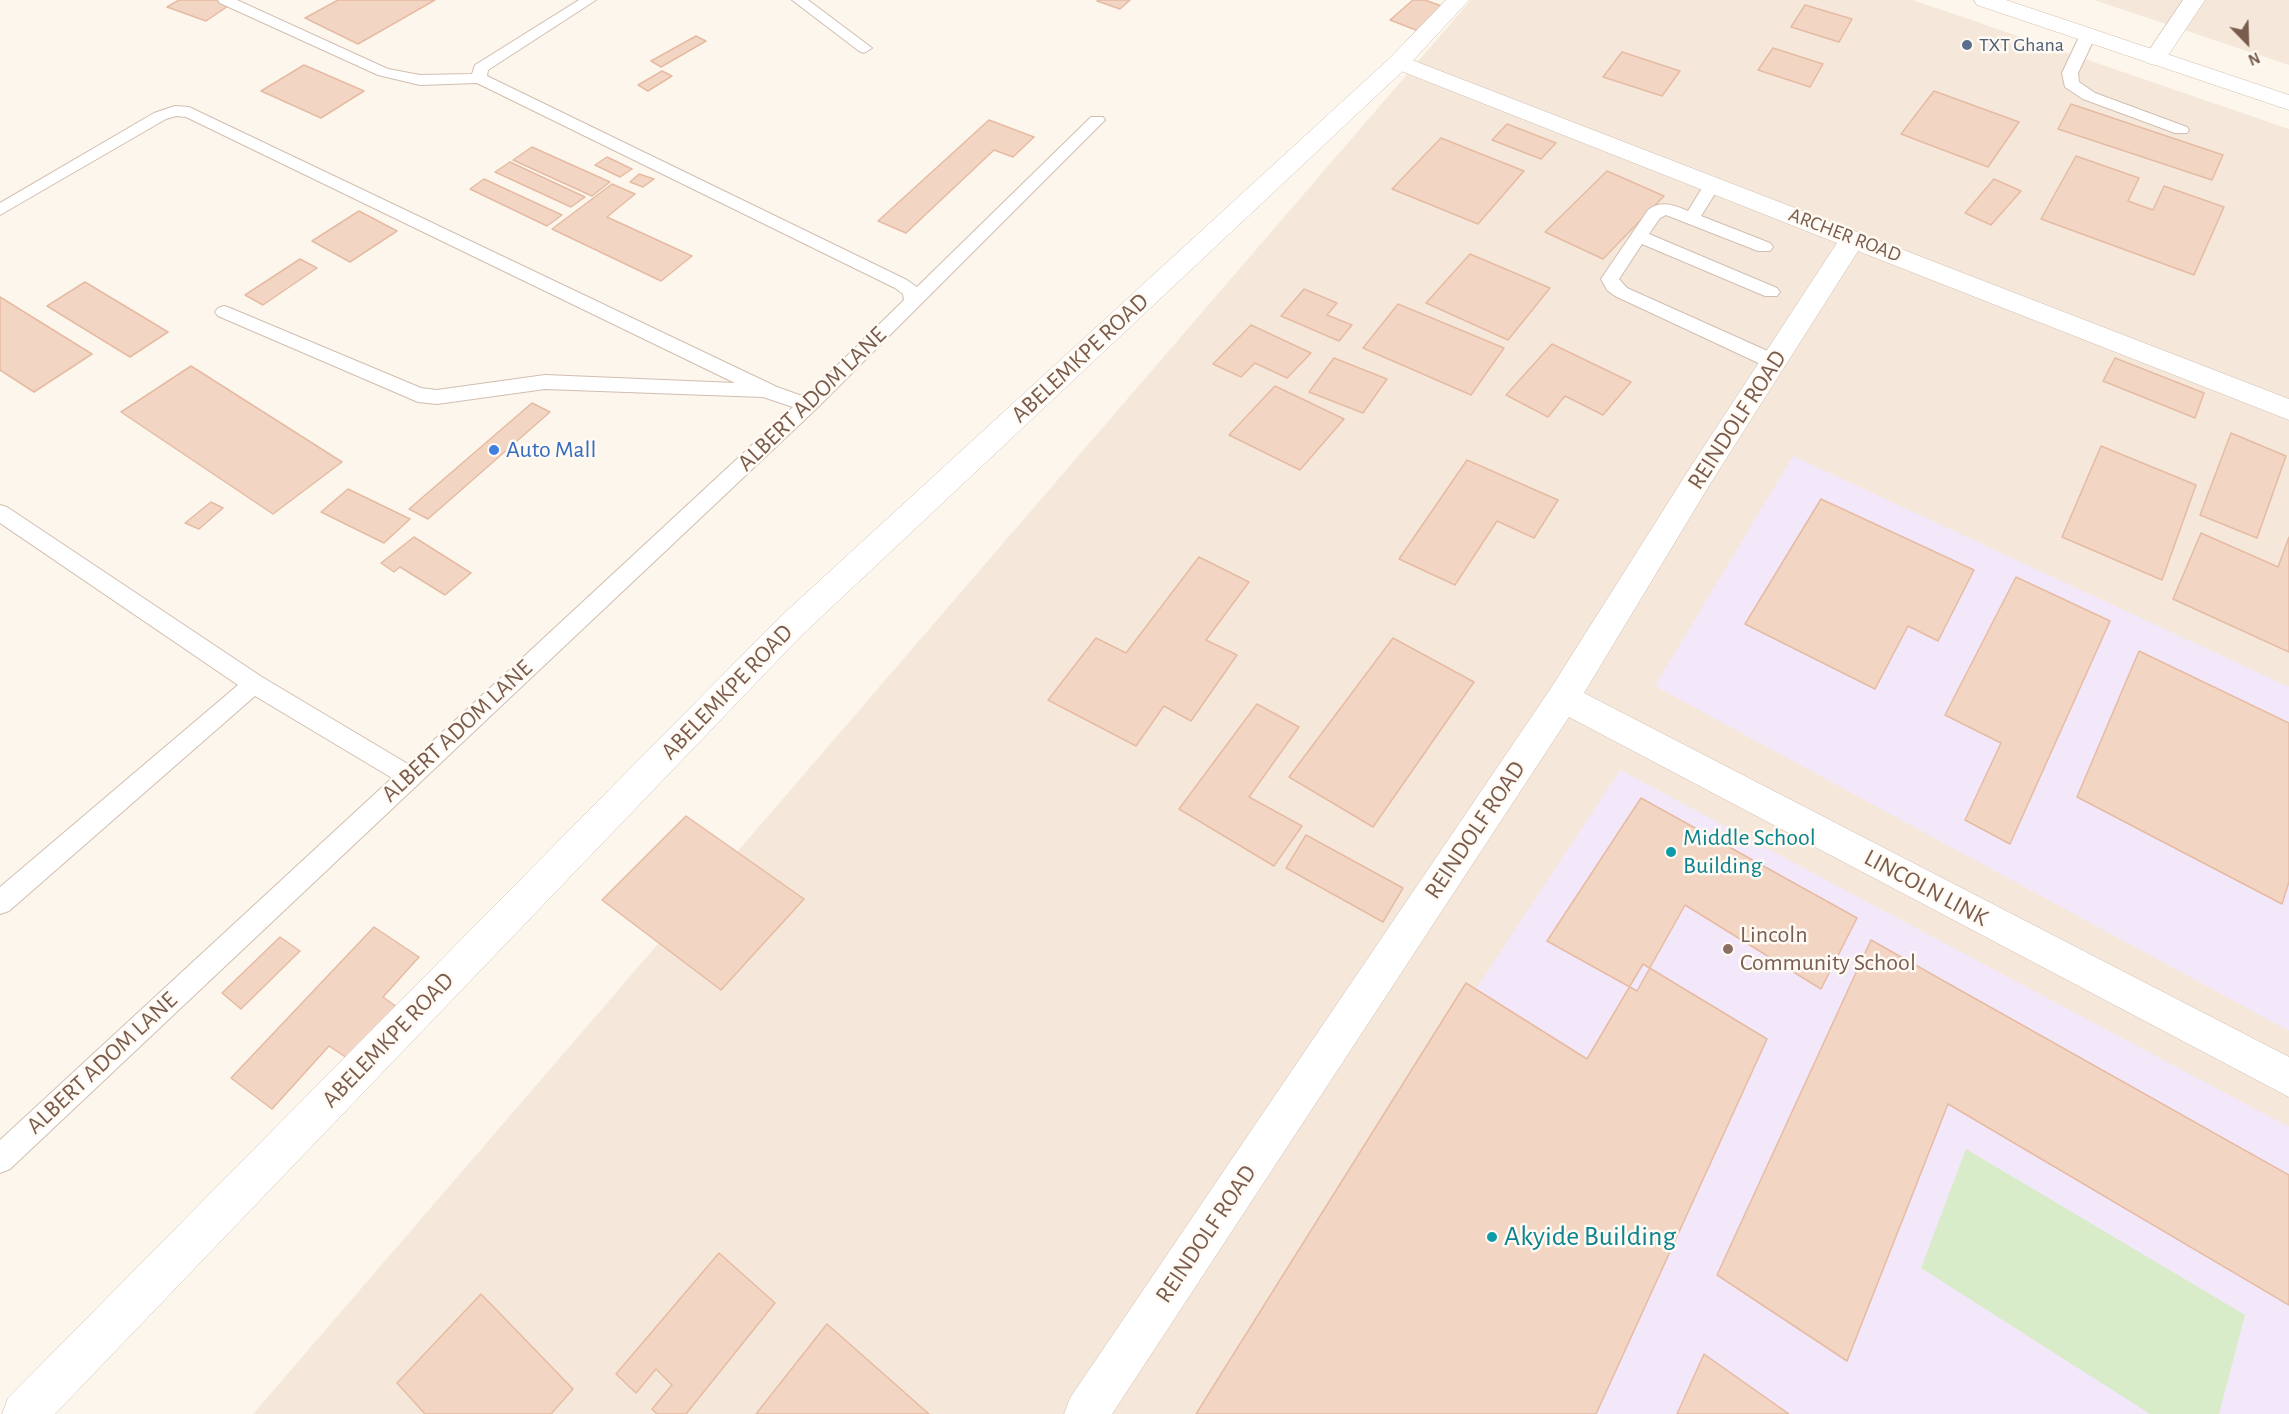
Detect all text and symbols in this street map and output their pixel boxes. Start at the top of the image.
north arrow [2217,12,2277,72]
place label: TXT Ghana [1979,33,2064,57]
marker: TXT Ghana [1960,38,1974,52]
text: N [2246,49,2262,68]
street label: ARCHER ROAD [1785,203,1905,267]
street label: ABELEMKPE ROAD [1005,287,1155,429]
street label: ALBERT ADOM LANE [732,321,892,477]
street label: REINDOLF ROAD [1681,345,1793,495]
place label: Auto Mall [506,436,596,464]
marker: Auto Mall [487,443,501,457]
street label: ABELEMKPE ROAD [655,618,799,766]
street label: ALBERT ADOM LANE [376,654,538,808]
street label: REINDOLF ROAD [1418,756,1532,904]
place label: Middle School Building [1683,824,1816,880]
street label: LINCOLN LINK [1859,843,1993,933]
marker: Middle School Building [1664,845,1678,859]
place label: Lincoln Community School [1740,921,1916,977]
marker: Lincoln Community School [1721,942,1735,956]
street label: ABELEMKPE ROAD [316,966,460,1114]
street label: ALBERT ADOM LANE [21,986,183,1140]
street label: REINDOLF ROAD [1149,1160,1263,1308]
place label: Akyide Building [1504,1220,1676,1254]
marker: Akyide Building [1485,1230,1499,1244]

